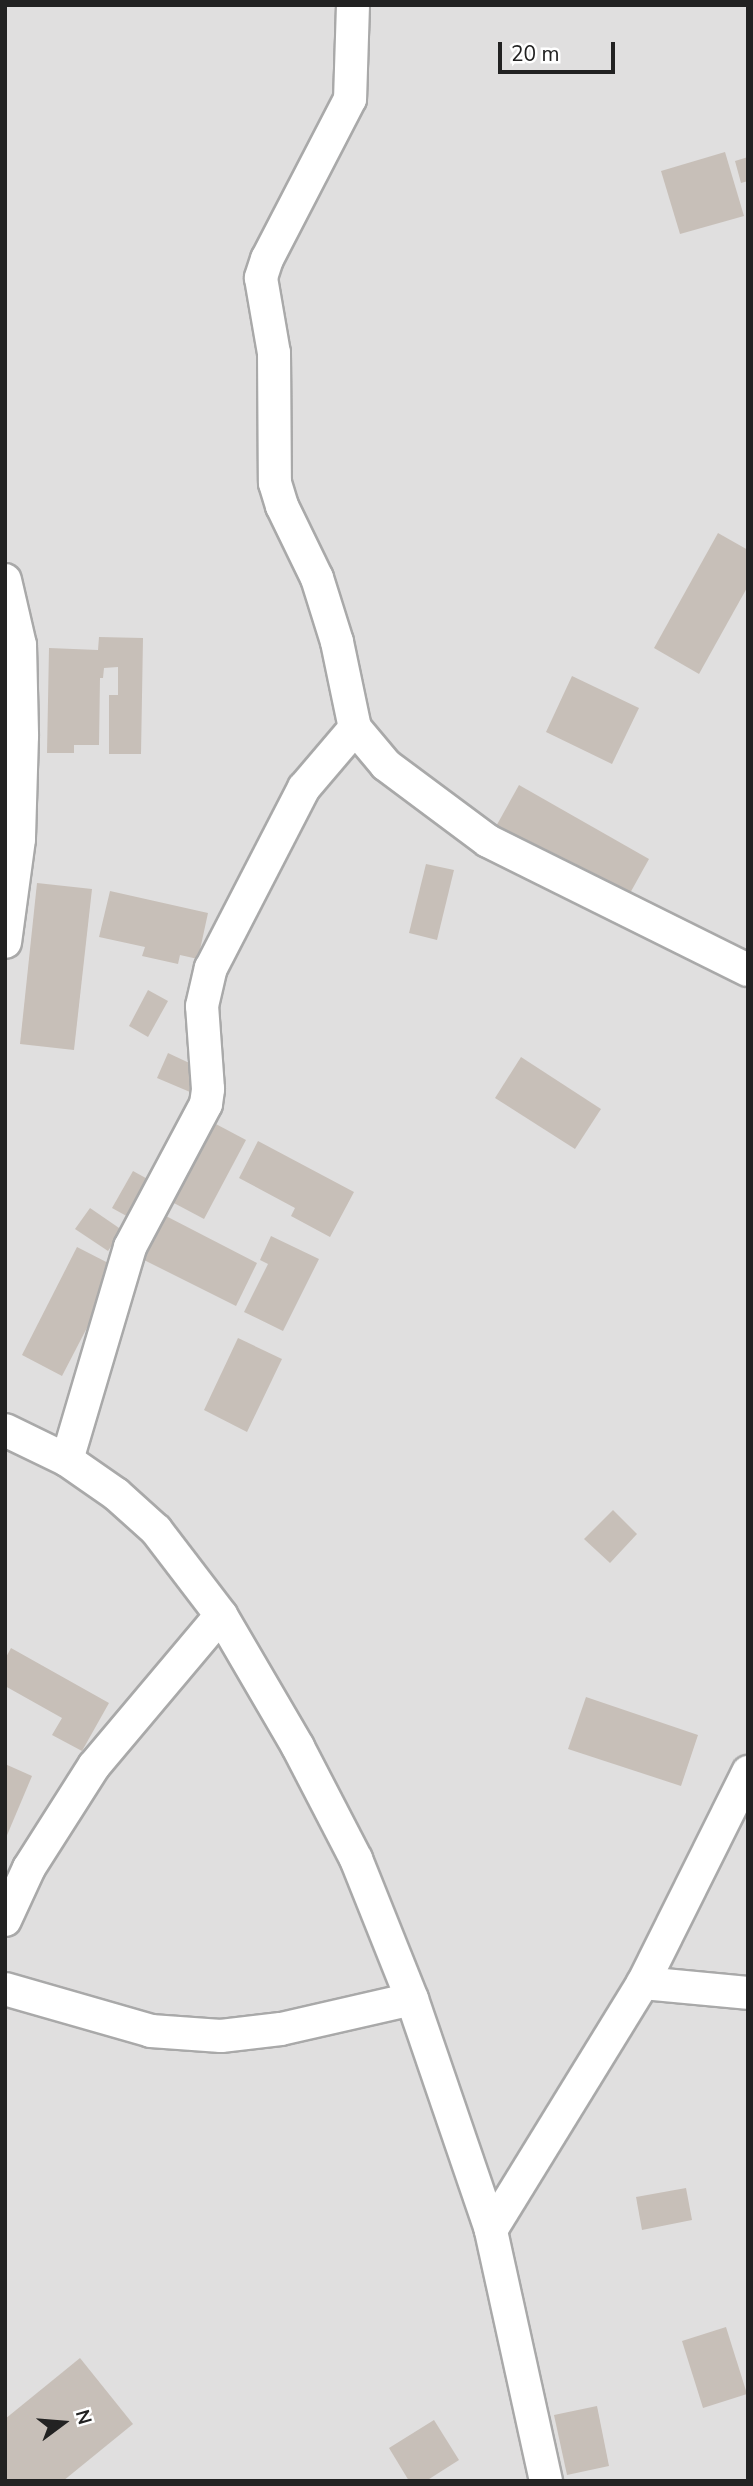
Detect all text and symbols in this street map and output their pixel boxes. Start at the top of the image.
scale bar [501,28,618,72]
text: 20 m [511,40,560,68]
north arrow [28,2388,98,2458]
text: N [69,2407,98,2428]

